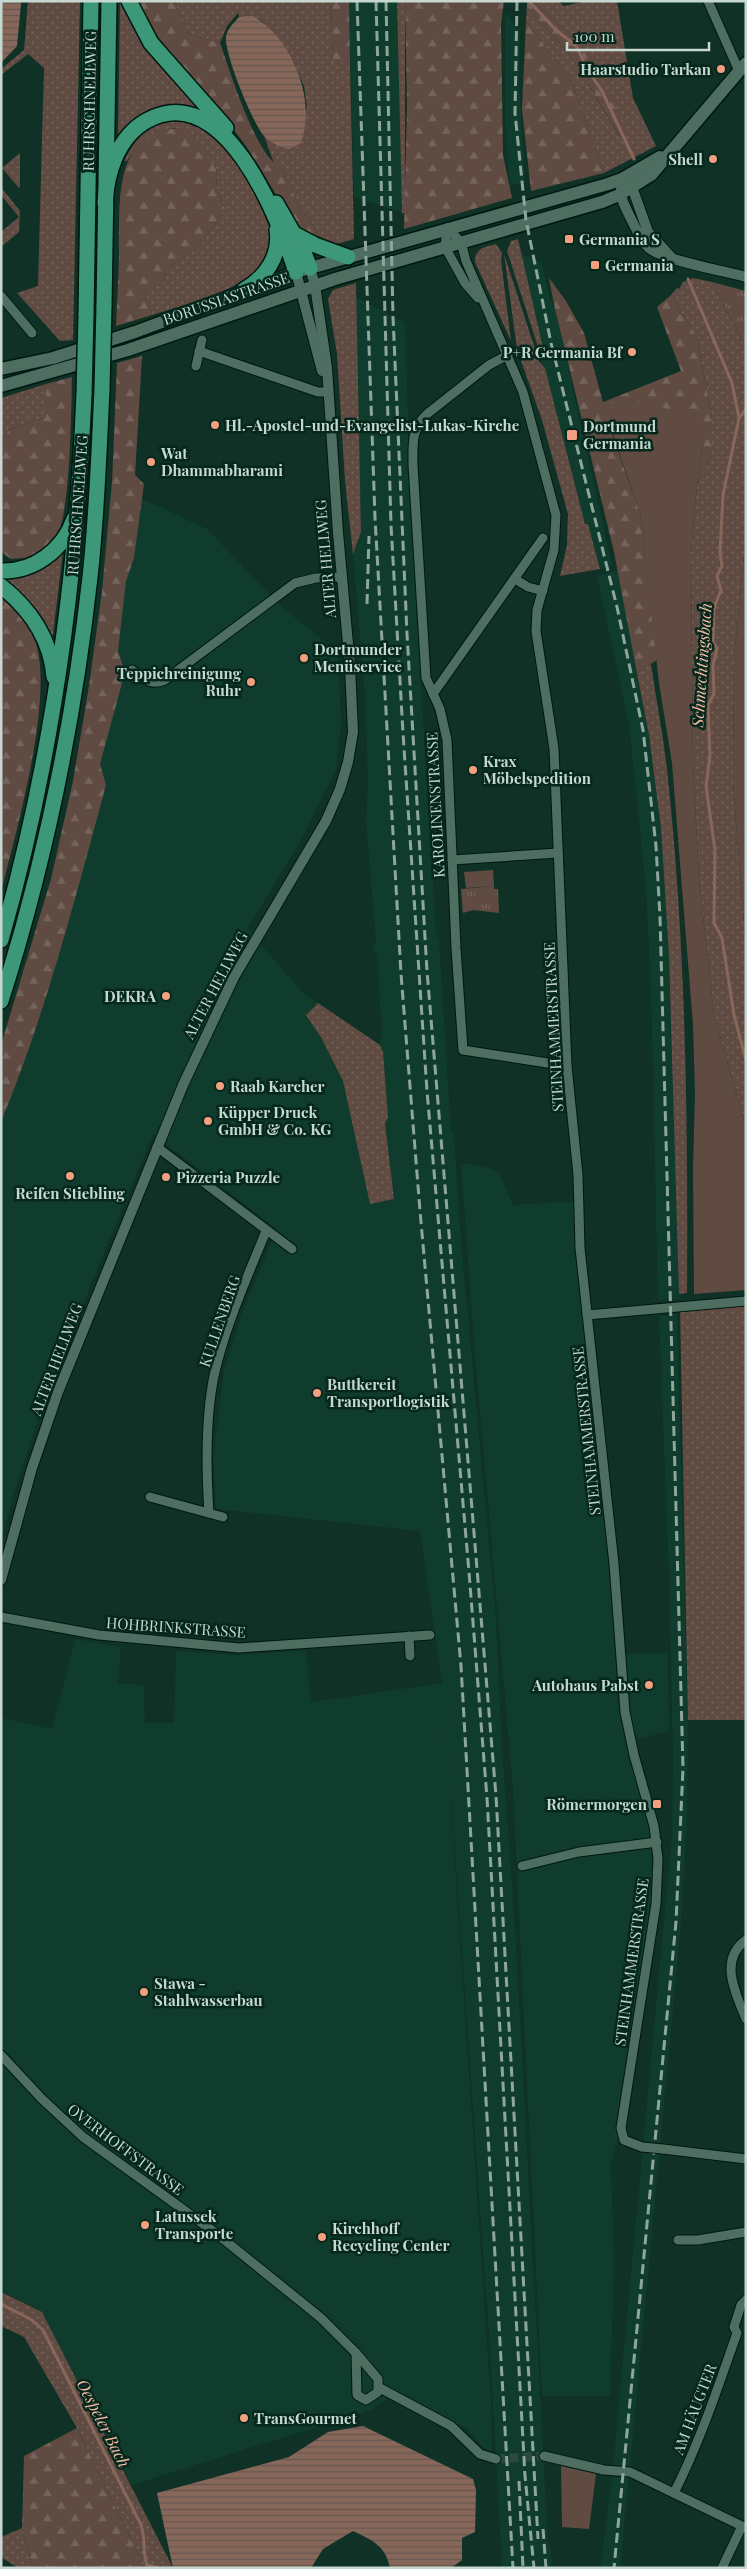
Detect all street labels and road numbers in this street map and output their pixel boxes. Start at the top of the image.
street label: RUHRSCHNELLWEG [78,30,100,171]
street label: BORUSSIASTRASSE [160,267,292,329]
street label: RUHRSCHNELLWEG [62,434,92,576]
street label: ALTER HELLWEG [310,498,340,620]
street label: KAROLINENSTRASSE [421,732,449,878]
street label: ALTER HELLWEG [178,927,252,1043]
street label: STEINHAMMERSTRASSE [539,942,567,1112]
street label: KULLENBERG [194,1272,244,1370]
street label: ALTER HELLWEG [25,1300,87,1419]
street label: STEINHAMMERSTRASSE [567,1346,605,1516]
street label: HOHBRINKSTRASSE [105,1612,247,1642]
street label: STEINHAMMERSTRASSE [609,1877,653,2047]
street label: OVERHOFFSTRASSE [64,2099,188,2199]
street label: AM HÄUGTER [667,2361,721,2458]

